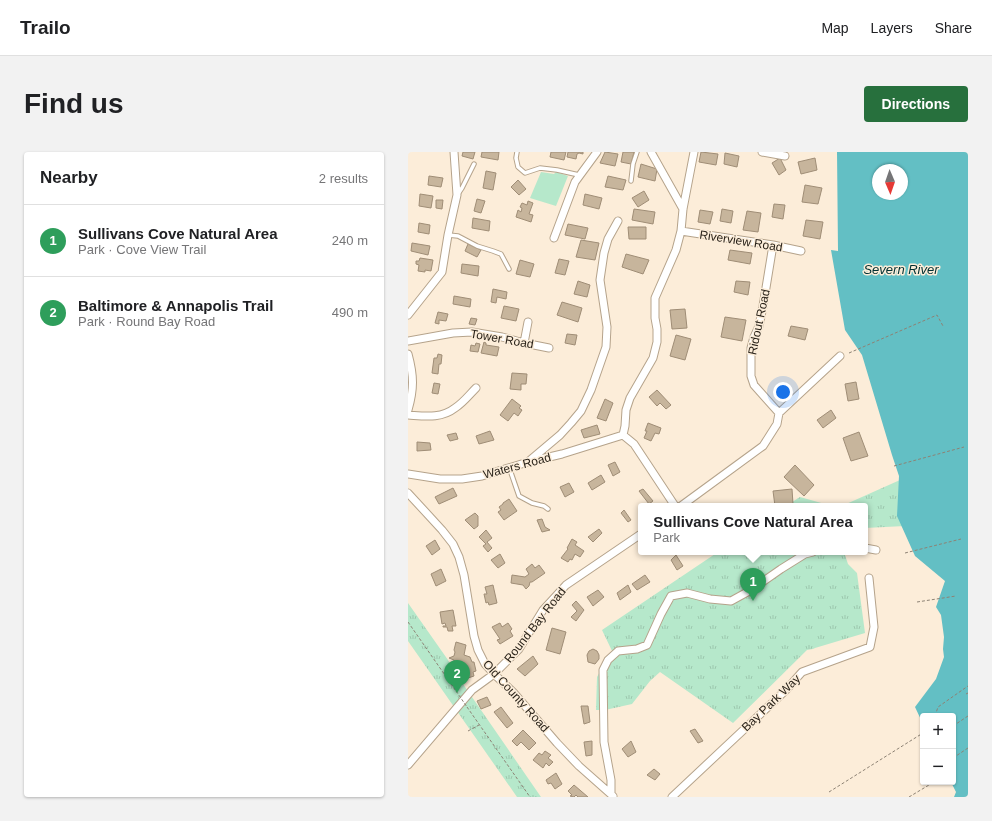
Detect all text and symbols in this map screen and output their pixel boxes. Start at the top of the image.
text: Trailo [20,17,71,38]
text: Map [821,20,849,36]
text: Layers [871,20,913,36]
text: Share [935,20,972,36]
button: Directions [864,86,968,122]
text: Find us [24,88,124,119]
north arrow [872,164,908,200]
text: Nearby [40,168,98,187]
text: 2 results [319,171,368,186]
text: Sullivans Cove Natural Area [78,225,278,242]
street label: Riverview Road [698,228,784,254]
text: 1 [49,233,57,248]
text: 240 m [332,233,368,248]
text: Park · Cove View Trail [78,242,206,257]
water label: Severn River [863,262,939,277]
street label: Ridout Road [745,288,773,356]
text: Baltimore & Annapolis Trail [78,297,273,314]
text: 2 [49,305,57,320]
text: 490 m [332,305,368,320]
text: Park · Round Bay Road [78,314,215,329]
street label: Tower Road [469,327,535,351]
your location [773,382,793,402]
street label: Waters Road [482,450,552,482]
popup [638,503,868,555]
text: Sullivans Cove Natural Area [653,513,853,530]
text: Park [653,530,680,545]
pin: 1 [740,568,766,601]
street label: Round Bay Road [501,585,569,665]
street label: Old County Road [480,657,552,735]
pin: 2 [444,660,470,693]
street label: Bay Park Way [739,672,803,734]
map controls [920,713,956,785]
button: + [920,713,956,749]
button: − [920,749,956,785]

